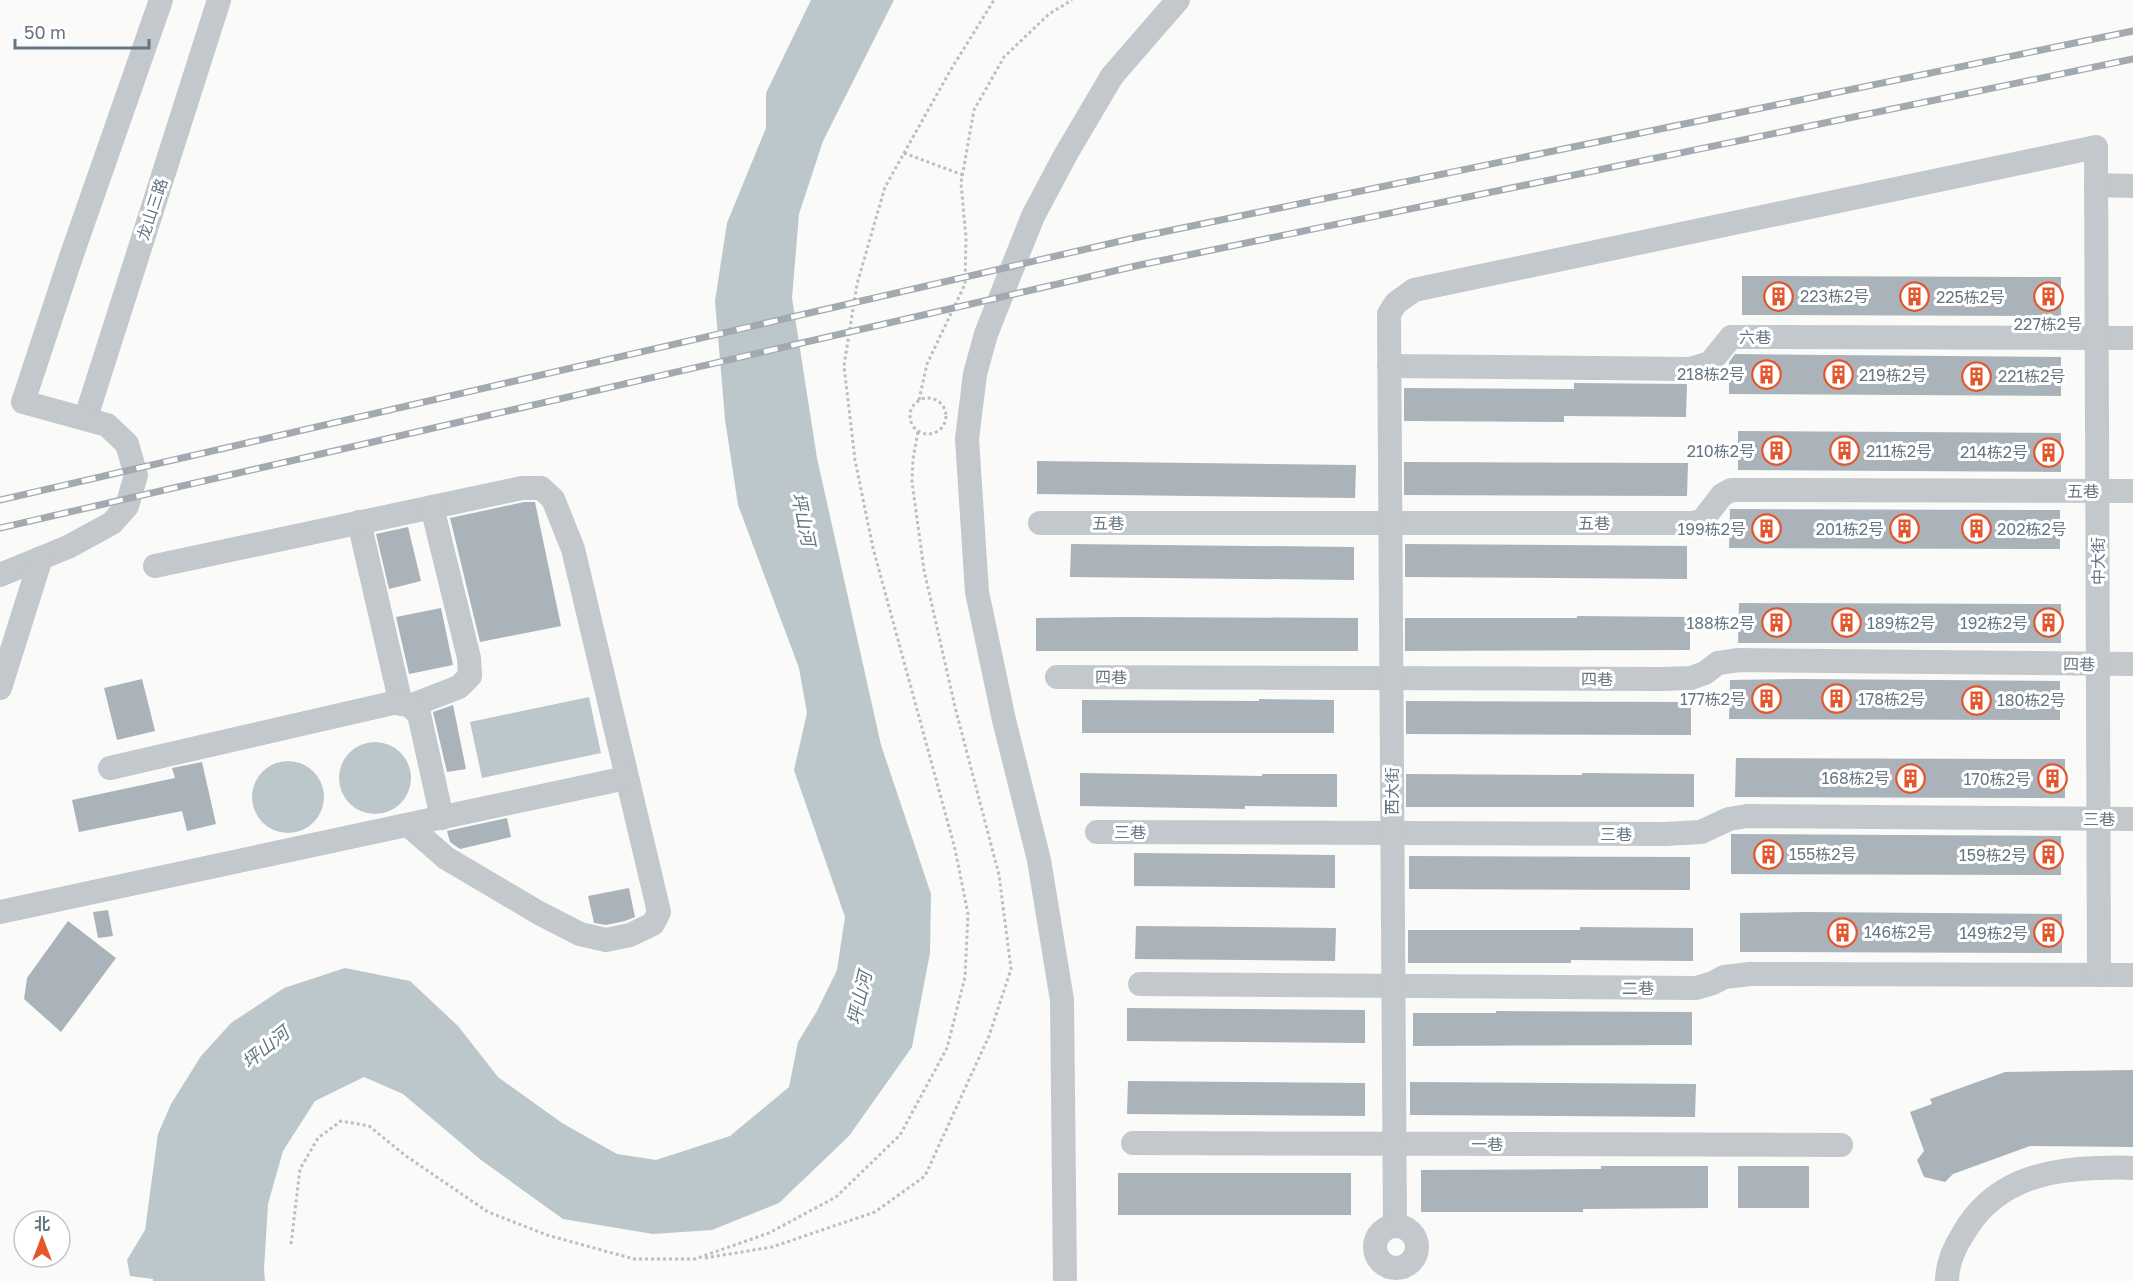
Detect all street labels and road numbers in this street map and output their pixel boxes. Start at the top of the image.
street label: 龙山三路 [133,175,171,243]
street label: 六巷 [1739,327,1771,347]
street label: 五巷 [2067,481,2099,501]
street label: 五巷 [1092,513,1124,533]
street label: 五巷 [1578,513,1610,533]
street label: 中大街 [2088,537,2108,585]
street label: 四巷 [2063,654,2095,674]
street label: 四巷 [1095,667,1127,687]
street label: 四巷 [1581,669,1613,689]
street label: 西大街 [1382,767,1402,815]
street label: 三巷 [2083,809,2115,829]
street label: 三巷 [1114,822,1146,842]
street label: 三巷 [1600,824,1632,844]
street label: 二巷 [1622,978,1654,998]
street label: 一巷 [1471,1134,1503,1154]

